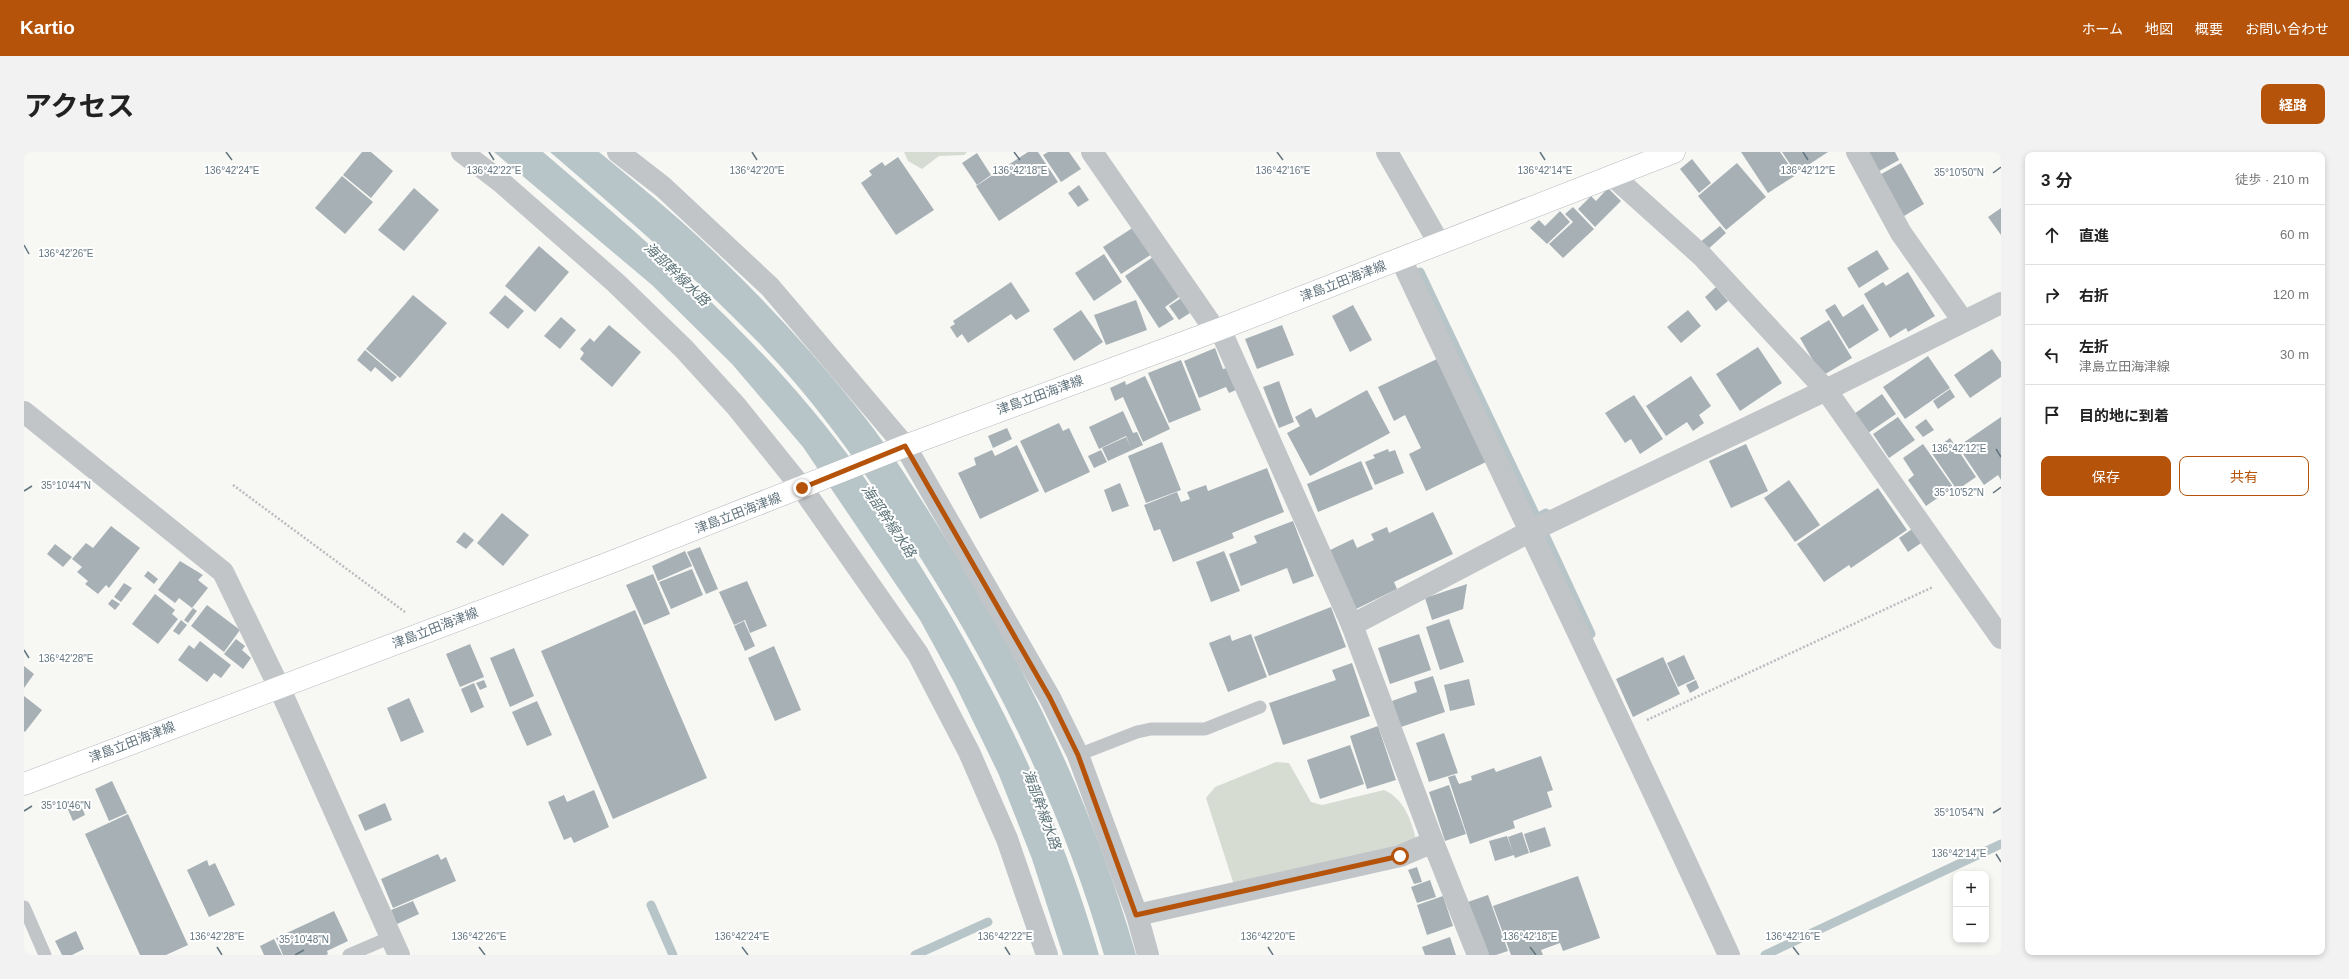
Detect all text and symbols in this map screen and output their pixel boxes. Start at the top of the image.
text: Kartio [20,17,75,38]
text: ホーム [2081,21,2123,37]
text: 地図 [2145,21,2173,37]
text: 概要 [2195,21,2223,37]
text: お問い合わせ [2245,21,2329,37]
button: 経路 [2261,84,2325,124]
text: アクセス [24,91,135,122]
text: 136°42'24"E [204,165,260,176]
text: 136°42'22"E [466,165,522,176]
text: 136°42'20"E [729,165,785,176]
text: 136°42'18"E [992,165,1048,176]
text: 136°42'16"E [1255,165,1311,176]
text: 136°42'14"E [1517,165,1573,176]
text: 136°42'12"E [1780,165,1836,176]
text: 35°10'50"N [1934,167,1984,178]
text: 3 分 [2041,171,2072,190]
text: 徒歩 · 210 m [2235,172,2309,187]
icon: ahead [2041,224,2063,246]
text: 直進 [2079,227,2109,244]
text: 60 m [2280,227,2309,242]
water label: 海部幹線水路 [641,239,713,310]
text: 136°42'26"E [38,248,94,259]
street label: 津島立田海津線 [1298,258,1388,304]
icon: right [2041,284,2063,306]
text: 右折 [2079,287,2109,304]
text: 120 m [2273,287,2309,302]
text: 左折 [2079,338,2109,355]
icon: left [2041,344,2063,366]
text: 30 m [2280,347,2309,362]
text: 津島立田海津線 [2079,359,2170,374]
street label: 津島立田海津線 [995,372,1085,418]
icon: arrive [2041,404,2063,426]
text: 目的地に到着 [2079,407,2169,424]
text: 136°42'12"E [1931,443,1987,454]
button: 保存 [2041,456,2171,496]
button: 共有 [2179,456,2309,496]
route end [793,479,811,497]
text: 35°10'44"N [41,480,91,491]
water label: 海部幹線水路 [859,482,920,561]
text: 35°10'52"N [1934,487,1984,498]
street label: 津島立田海津線 [693,490,783,536]
street label: 津島立田海津線 [390,605,480,651]
text: 136°42'28"E [38,653,94,664]
street label: 津島立田海津線 [87,719,177,765]
water label: 海部幹線水路 [1020,767,1064,852]
text: 35°10'46"N [41,800,91,811]
text: 35°10'54"N [1934,807,1984,818]
route start [1391,847,1409,865]
text: 136°42'14"E [1931,848,1987,859]
map controls [1953,871,1989,943]
button: + [1953,871,1989,907]
button: − [1953,907,1989,943]
text: 136°42'28"E [189,931,245,942]
text: 136°42'26"E [451,931,507,942]
text: 136°42'24"E [714,931,770,942]
text: 136°42'22"E [977,931,1033,942]
text: 136°42'20"E [1240,931,1296,942]
text: 136°42'18"E [1502,931,1558,942]
text: 136°42'16"E [1765,931,1821,942]
text: 35°10'48"N [279,934,329,945]

